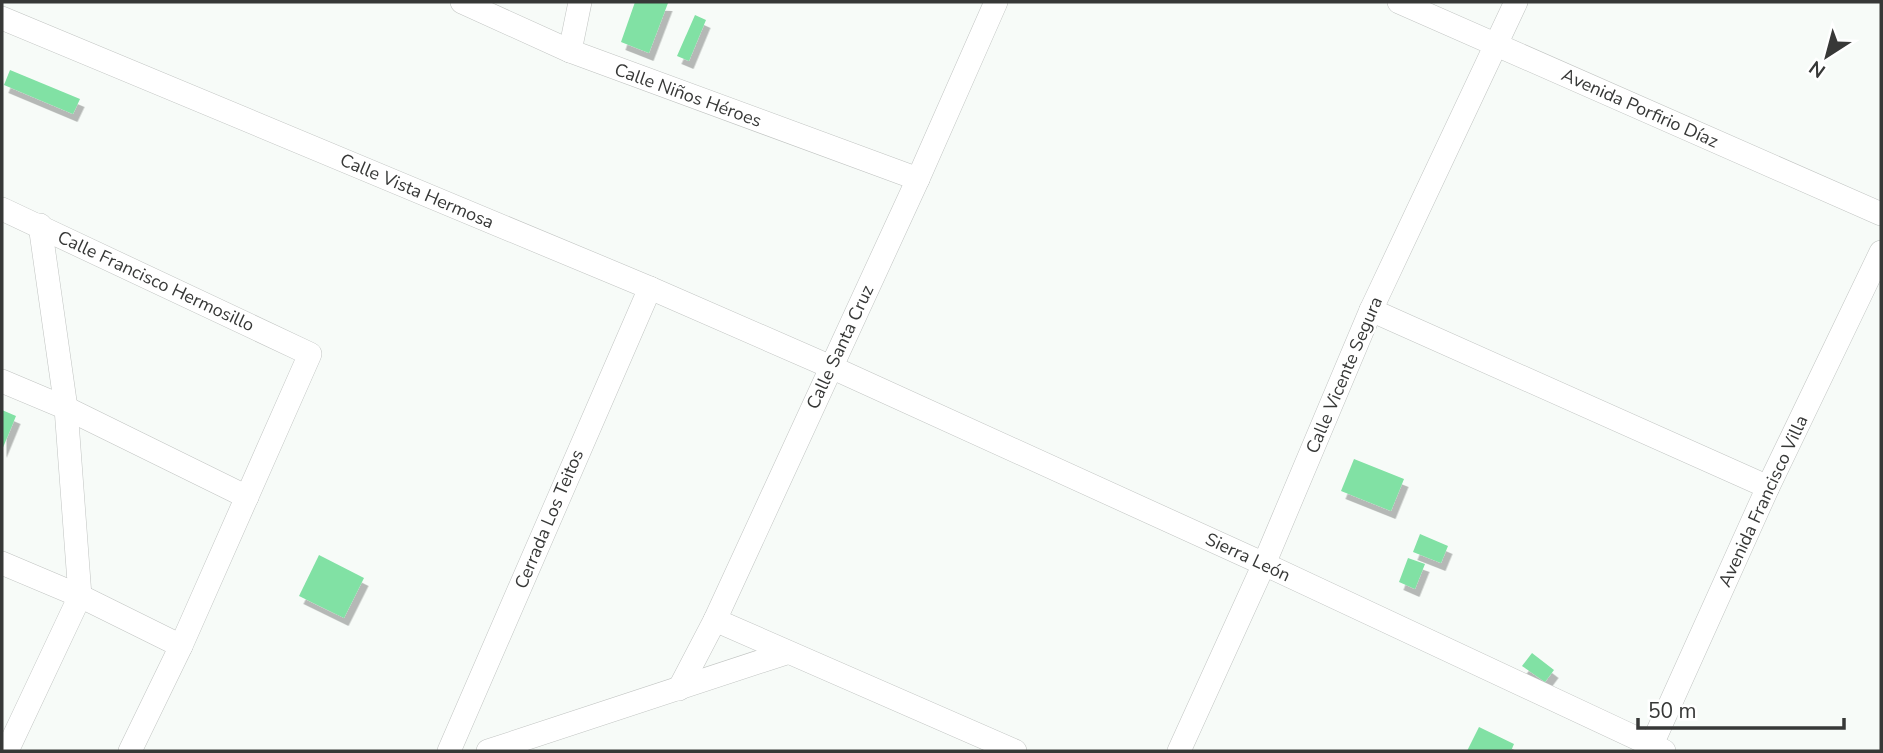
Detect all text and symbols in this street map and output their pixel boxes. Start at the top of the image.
north arrow [1792,21,1862,91]
text: N [1804,54,1831,84]
street label: Calle Niños Héroes [611,57,765,133]
street label: Avenida Porfirio Díaz [1558,63,1722,153]
street label: Calle Vista Hermosa [336,148,498,234]
street label: Calle Francisco Hermosillo [54,225,258,337]
street label: Calle Santa Cruz [801,281,879,413]
street label: Calle Vicente Segura [1300,293,1388,457]
street label: Avenida Francisco Villa [1713,411,1813,591]
street label: Cerrada Los Teitos [509,446,589,592]
street label: Sierra León [1202,527,1294,587]
scale bar [1638,686,1844,730]
text: 50 m [1648,697,1697,725]

